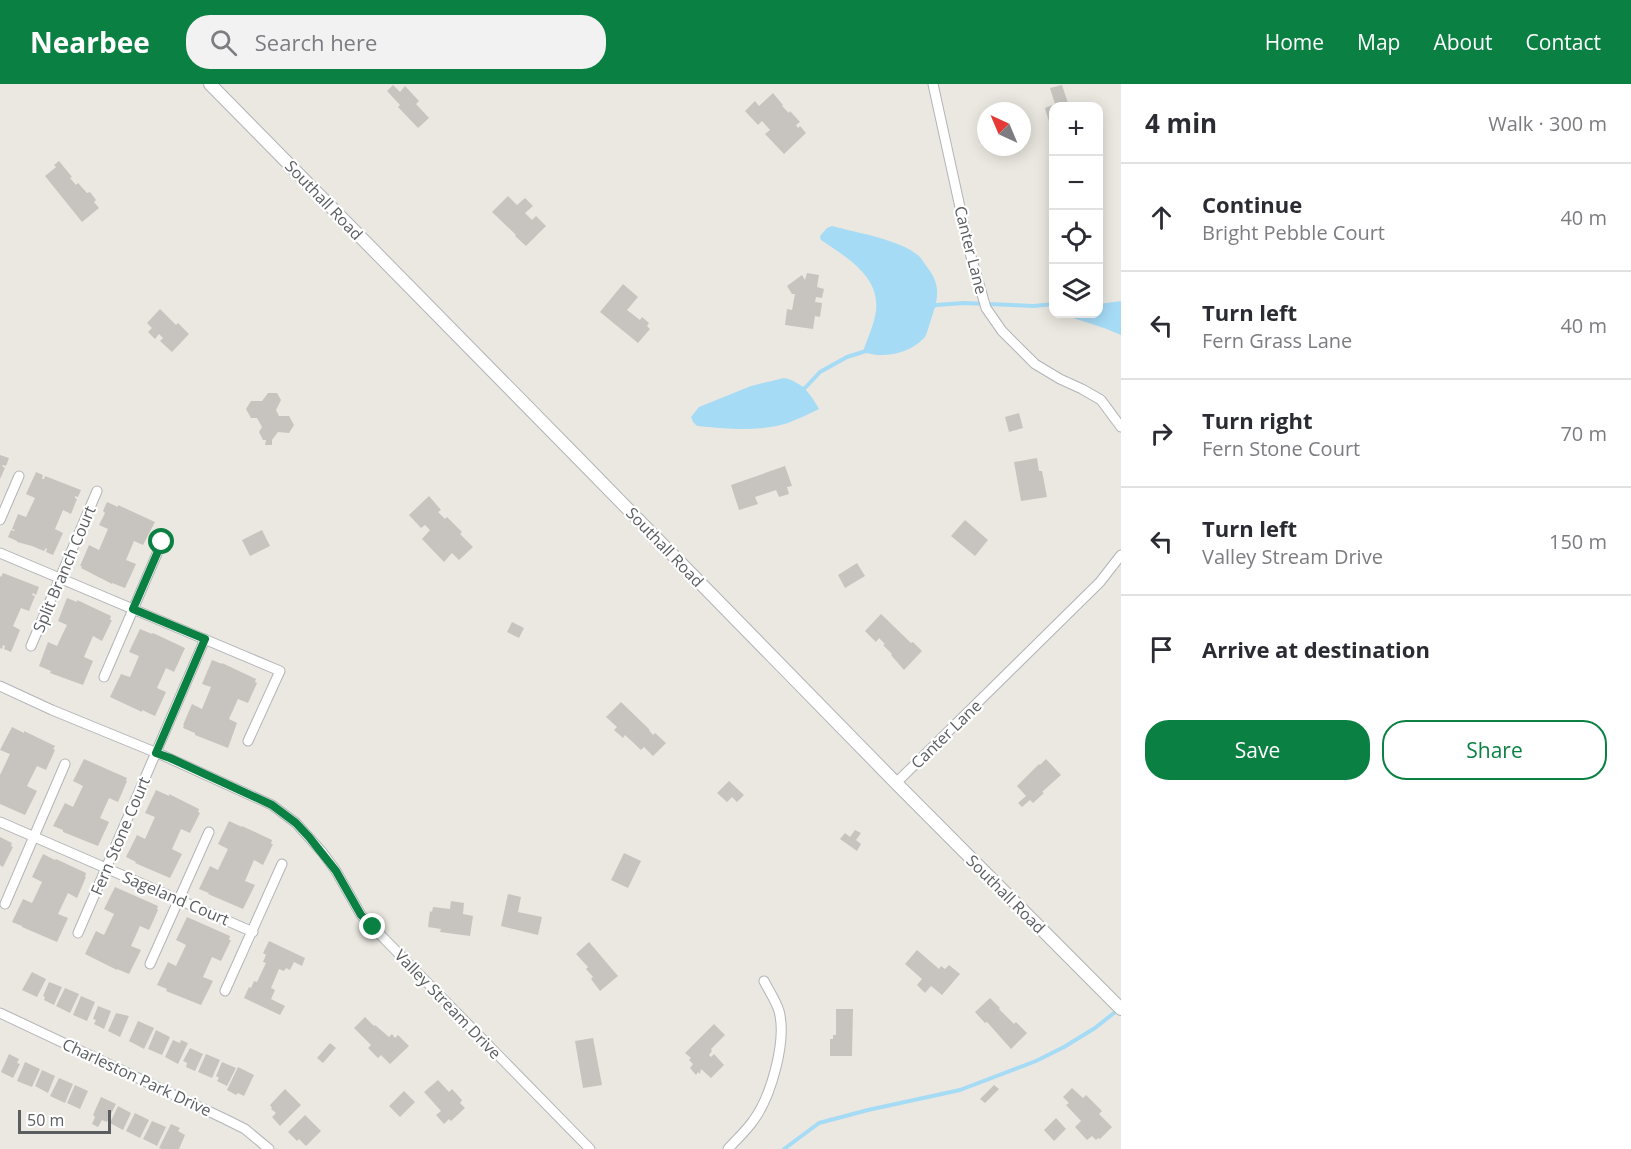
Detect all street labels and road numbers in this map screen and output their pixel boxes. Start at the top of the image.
street label: Southall Road [280,155,368,245]
street label: Canter Lane [949,204,993,296]
street label: Split Branch Court [27,502,101,636]
street label: Southall Road [621,502,709,592]
street label: Canter Lane [906,695,986,773]
street label: Fern Stone Court [85,773,155,899]
street label: Southall Road [962,850,1050,938]
street label: Sageland Court [119,866,233,930]
street label: Valley Stream Drive [390,944,506,1064]
street label: Charleston Park Drive [59,1033,215,1121]

